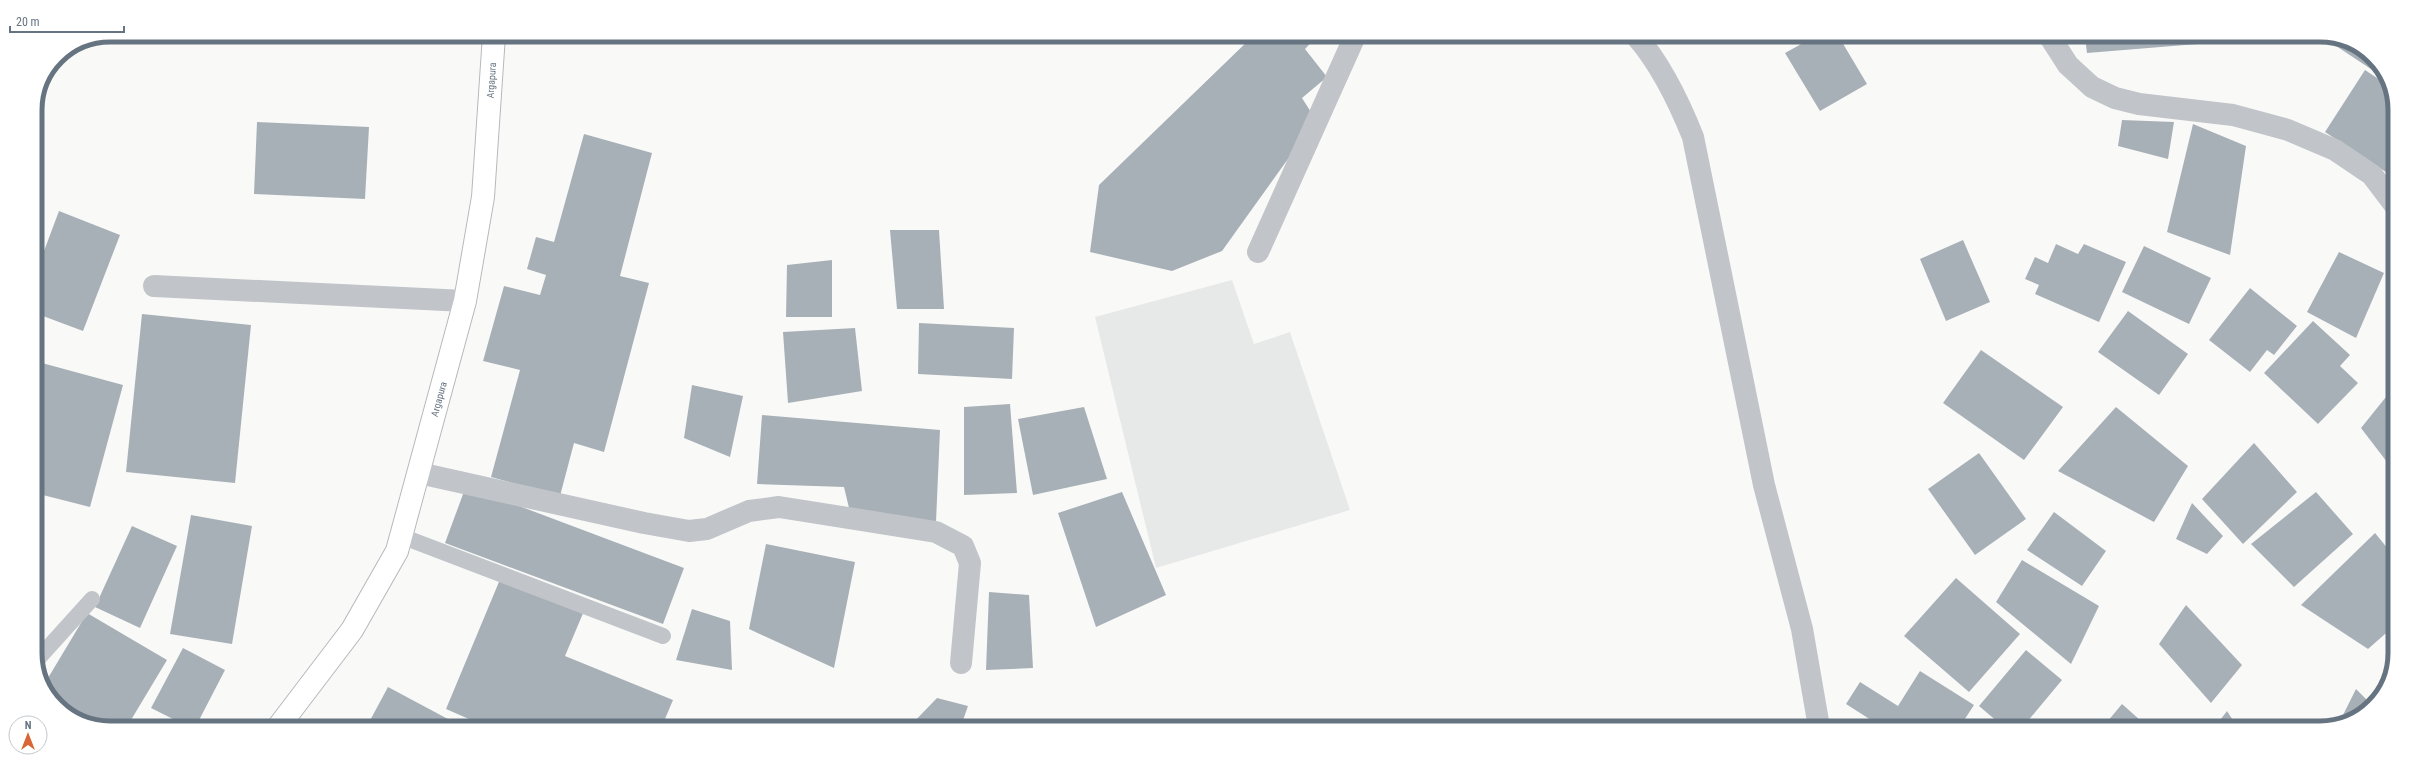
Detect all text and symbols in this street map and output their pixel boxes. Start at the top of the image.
scale bar [10,8,124,34]
text: 20 m [16,15,40,29]
street label: Argapura [485,62,498,99]
street label: Argapura [429,380,449,418]
north arrow [8,715,48,755]
text: N [25,719,32,732]

